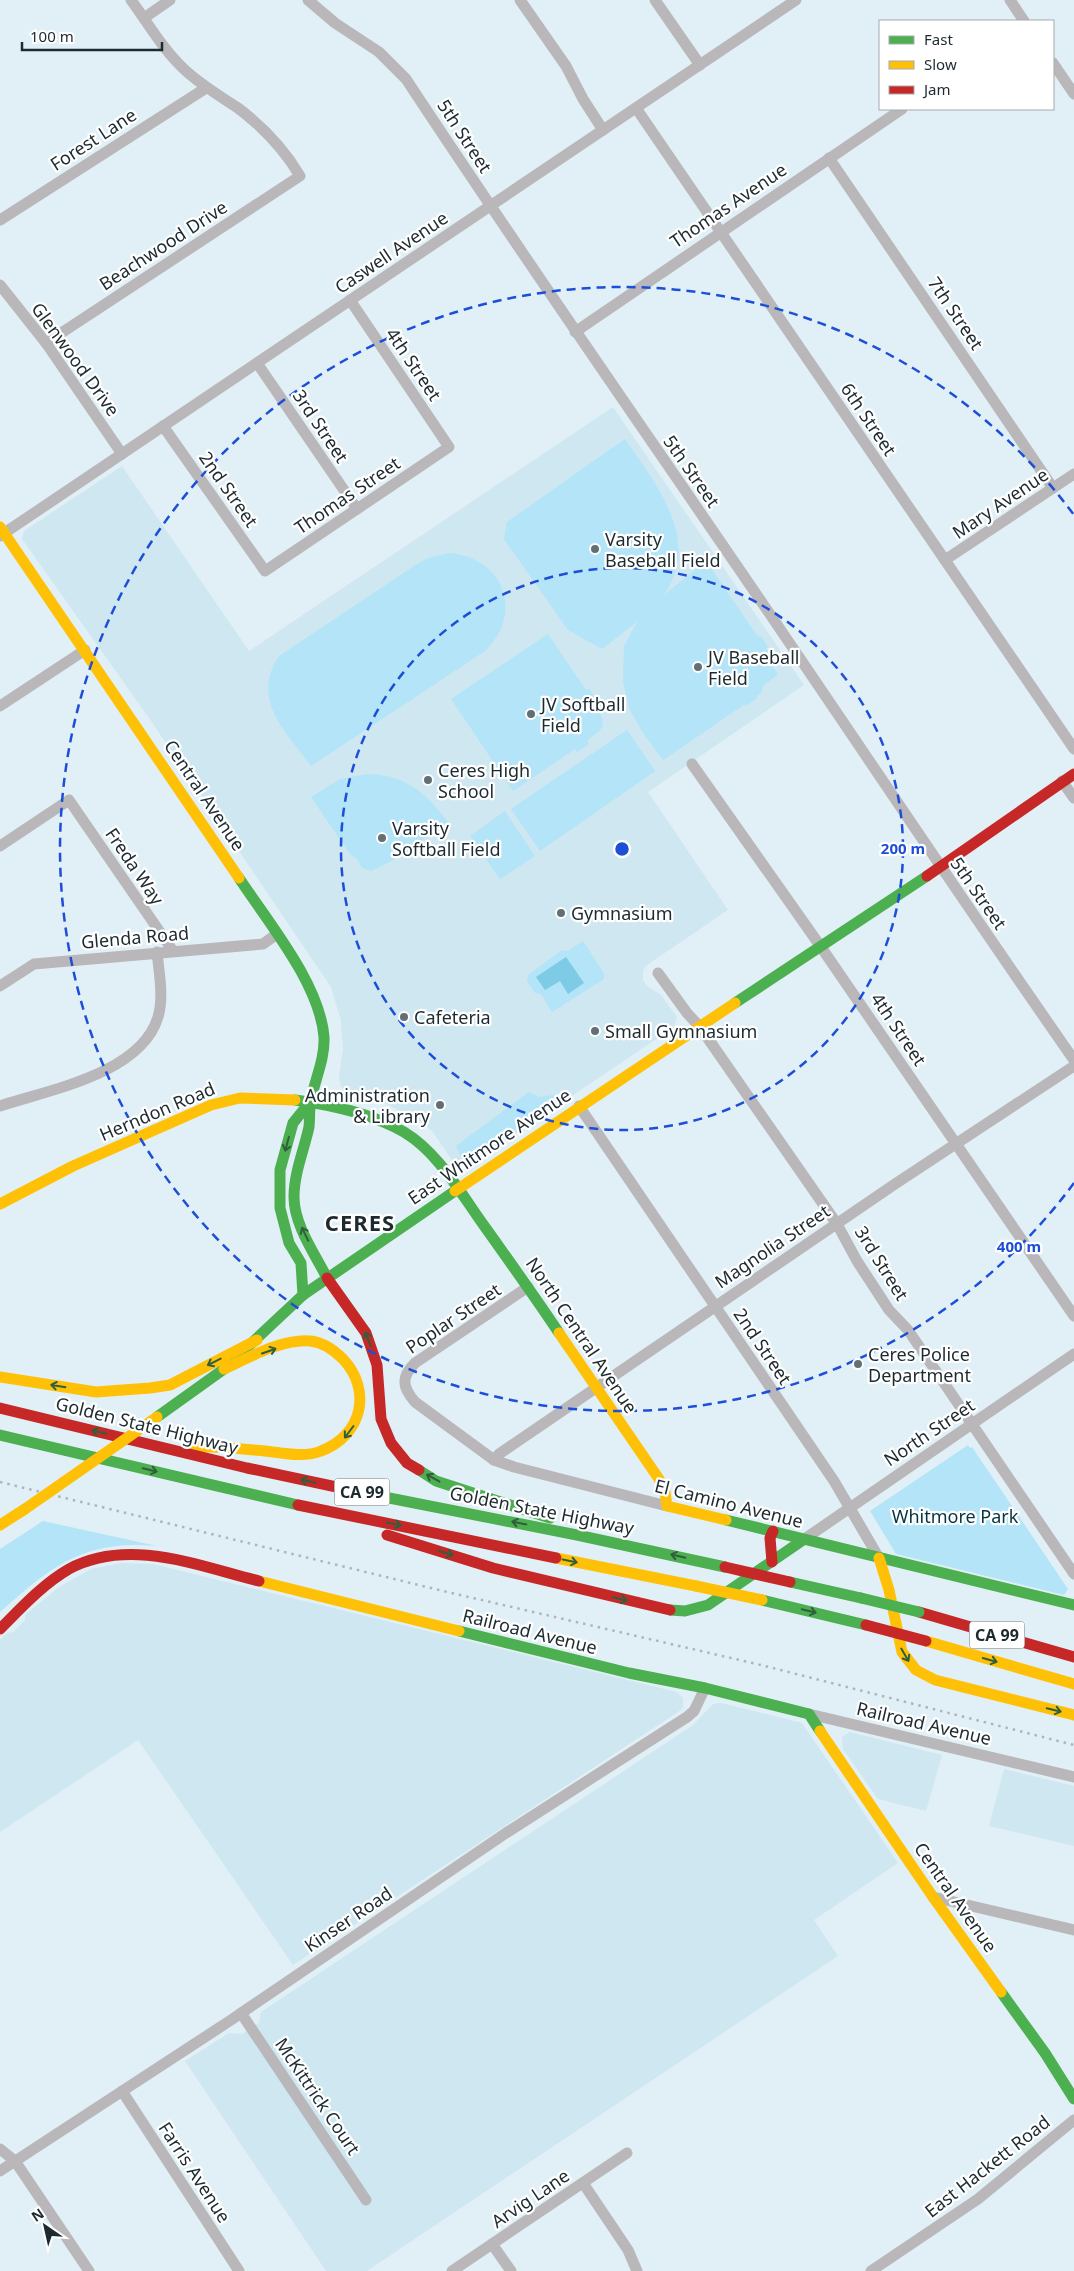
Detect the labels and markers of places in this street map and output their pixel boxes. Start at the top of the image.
place label: Varsity Baseball Field [605,527,721,572]
marker: Varsity Baseball Field [589,543,601,555]
place label: JV Baseball Field [706,645,799,690]
marker: JV Baseball Field [692,661,704,673]
place label: JV Softball Field [539,692,625,737]
marker: JV Softball Field [525,708,537,720]
place label: Ceres High School [438,758,530,803]
marker: Ceres High School [422,774,434,786]
place label: Varsity Softball Field [392,816,500,861]
marker: Varsity Softball Field [376,832,388,844]
centre of rings [613,840,631,858]
place label: Gymnasium [571,901,673,925]
marker: Gymnasium [555,907,567,919]
place label: Cafeteria [414,1005,491,1029]
marker: Cafeteria [398,1011,410,1023]
place label: Small Gymnasium [605,1019,757,1043]
marker: Small Gymnasium [589,1025,601,1037]
place label: Administration & Library [305,1083,431,1128]
marker: Administration & Library [434,1099,446,1111]
place label: Ceres Police Department [868,1342,971,1387]
marker: Ceres Police Department [852,1358,864,1370]

